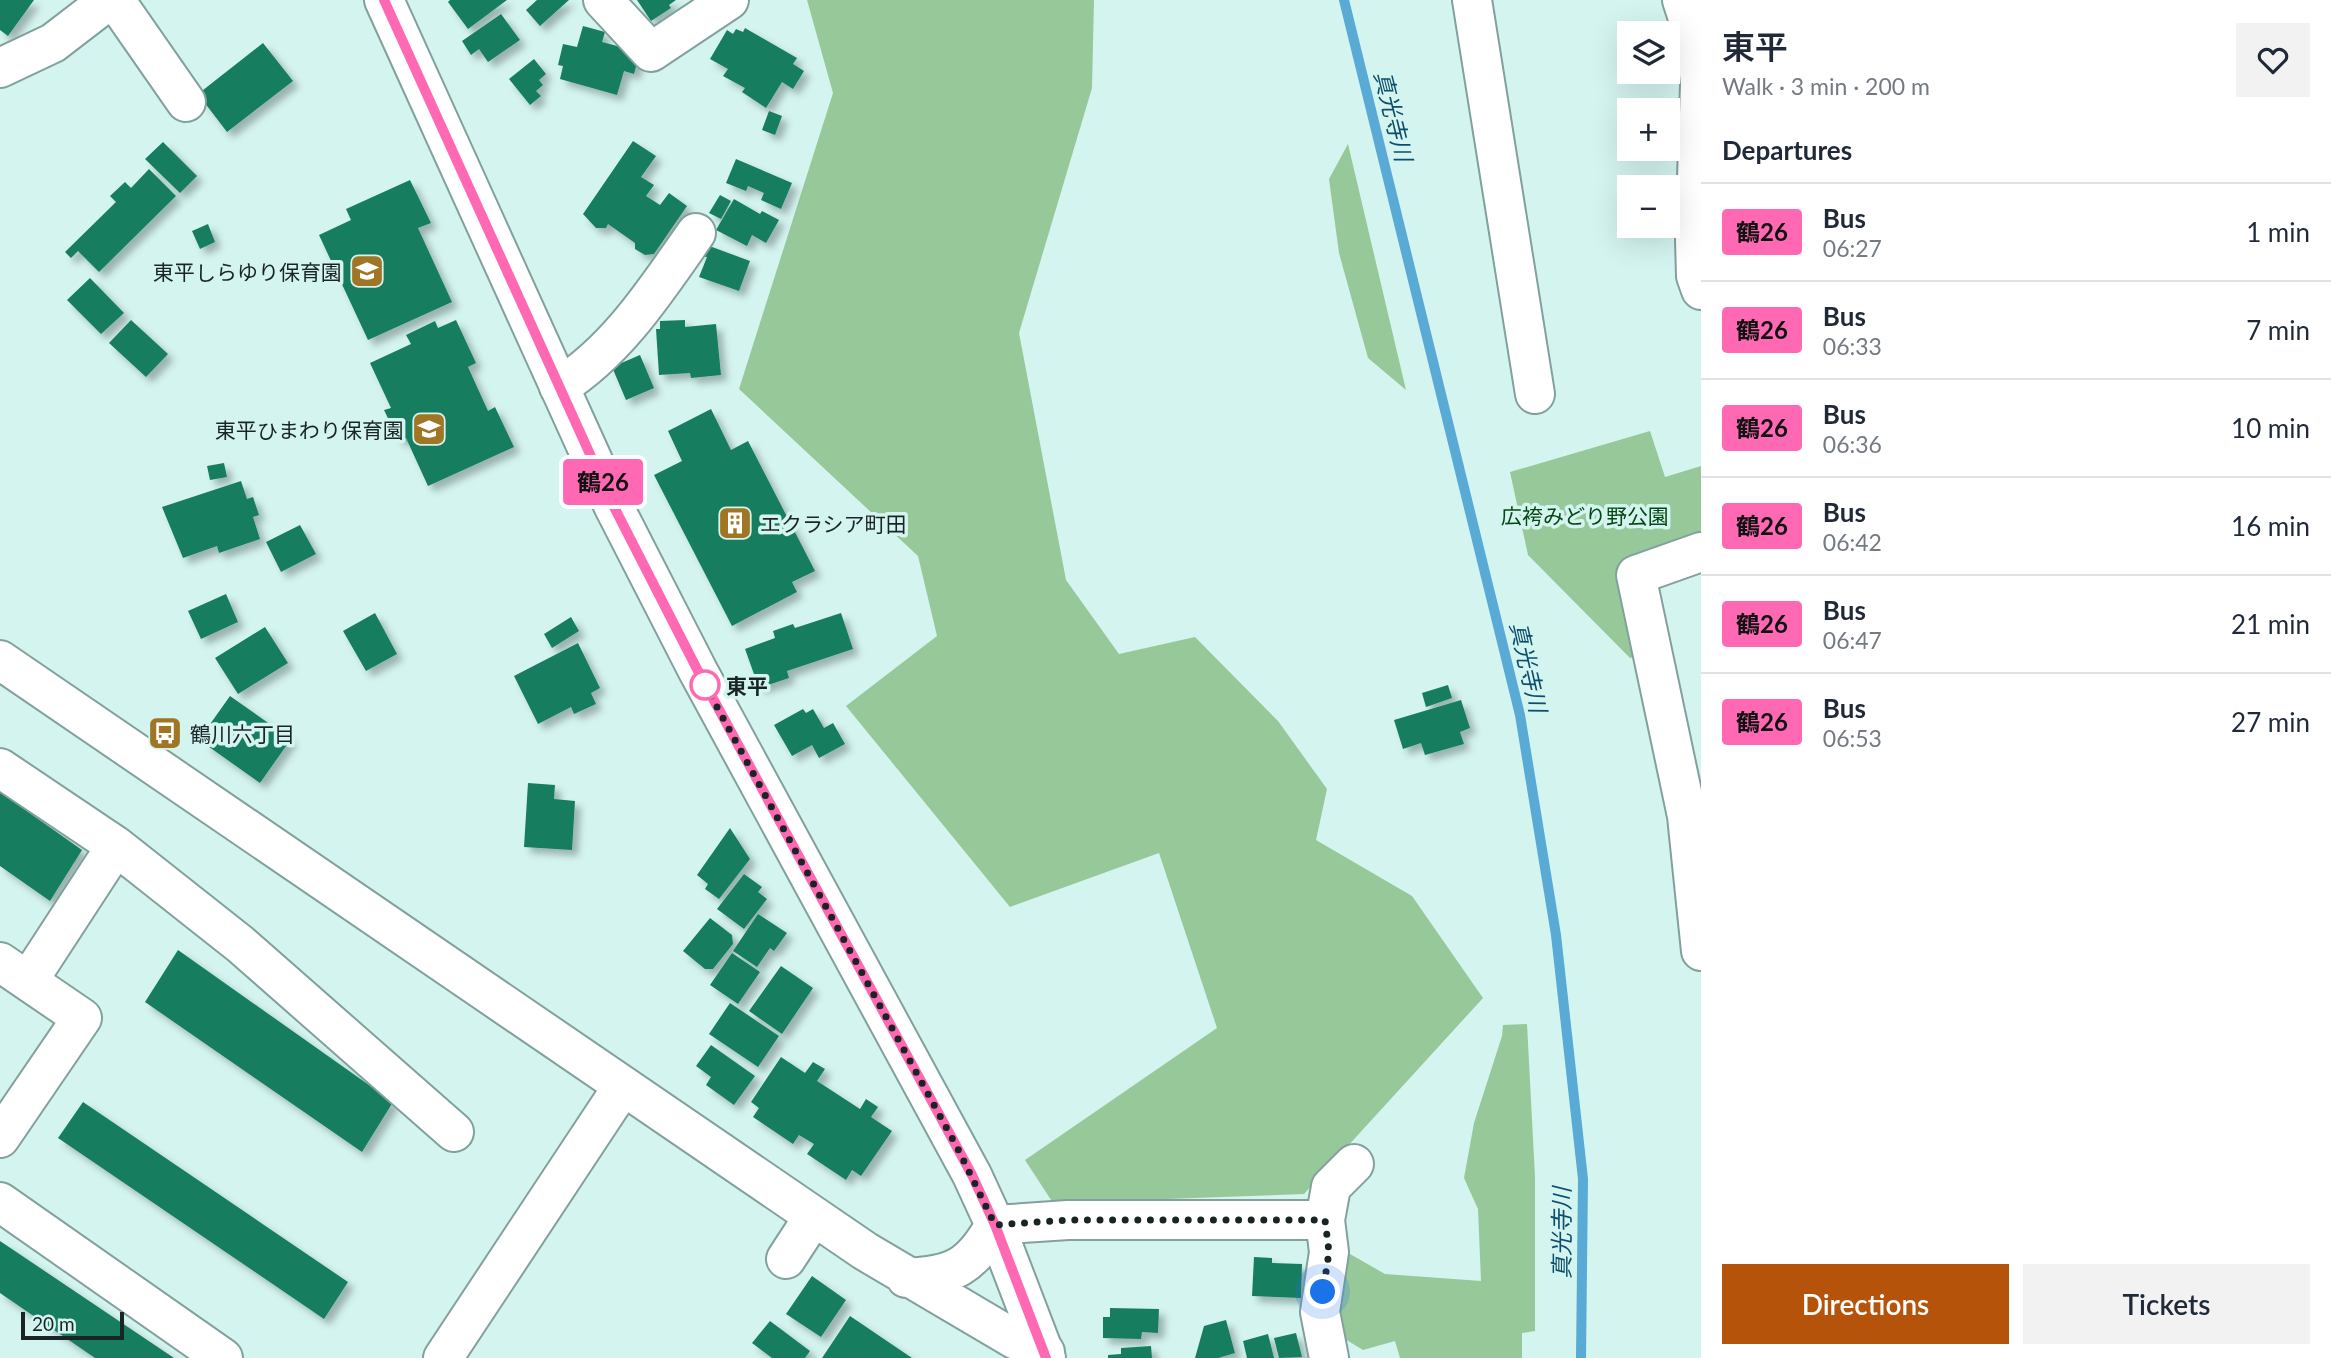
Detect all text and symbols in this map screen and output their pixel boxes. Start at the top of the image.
map controls [1617,21,1680,238]
button: layers [1617,21,1680,84]
button: heart [2236,23,2310,97]
text: 東平 [1722,26,1788,66]
water label: 真光寺川 [1369,68,1419,167]
text: Walk · 3 min · 200 m [1722,72,1930,100]
button: + [1617,98,1680,161]
text: Departures [1722,134,1852,166]
button: − [1617,175,1680,238]
text: Bus [1823,202,1866,234]
text: 1 min [2246,216,2310,248]
text: 鶴26 [1736,217,1788,246]
text: 06:27 [1823,234,1882,262]
school or university icon: 東平しらゆり保育園 [348,252,386,290]
place label: 東平しらゆり保育園 [153,259,342,284]
text: Bus [1823,300,1866,332]
text: 7 min [2246,314,2310,346]
text: 鶴26 [1736,315,1788,344]
text: 06:33 [1823,332,1882,360]
text: Bus [1823,398,1866,430]
school or university icon: 東平ひまわり保育園 [410,410,448,448]
text: 10 min [2231,412,2310,444]
text: 鶴26 [1736,413,1788,442]
place label: 東平ひまわり保育園 [215,417,404,442]
text: 06:36 [1823,430,1882,458]
line badge: 鶴26 [563,459,643,505]
text: 鶴26 [577,467,629,496]
text: Bus [1823,496,1866,528]
park label: 広袴みどり野公園 [1501,503,1669,528]
building icon: エクラシア町田 [716,504,754,542]
text: 16 min [2231,510,2310,542]
place label: エクラシア町田 [760,511,907,536]
text: 鶴26 [1736,511,1788,540]
text: 06:42 [1823,528,1882,556]
text: Bus [1823,594,1866,626]
text: 21 min [2231,608,2310,640]
text: 鶴26 [1736,609,1788,638]
water label: 真光寺川 [1505,619,1554,718]
text: 06:47 [1823,626,1882,654]
marker: 東平 [690,670,720,700]
place label: 東平 [726,673,768,698]
text: Bus [1823,692,1866,724]
text: 27 min [2231,706,2310,738]
text: 鶴26 [1736,707,1788,736]
bus stop icon: 鶴川六丁目 [146,714,184,752]
place label: 鶴川六丁目 [190,721,295,746]
text: 06:53 [1823,724,1882,752]
water label: 真光寺川 [1547,1184,1575,1279]
button: Directions [1722,1264,2009,1344]
button: Tickets [2023,1264,2310,1344]
your location [1305,1274,1340,1309]
scale bar [21,1309,124,1341]
text: 20 m [32,1312,75,1335]

